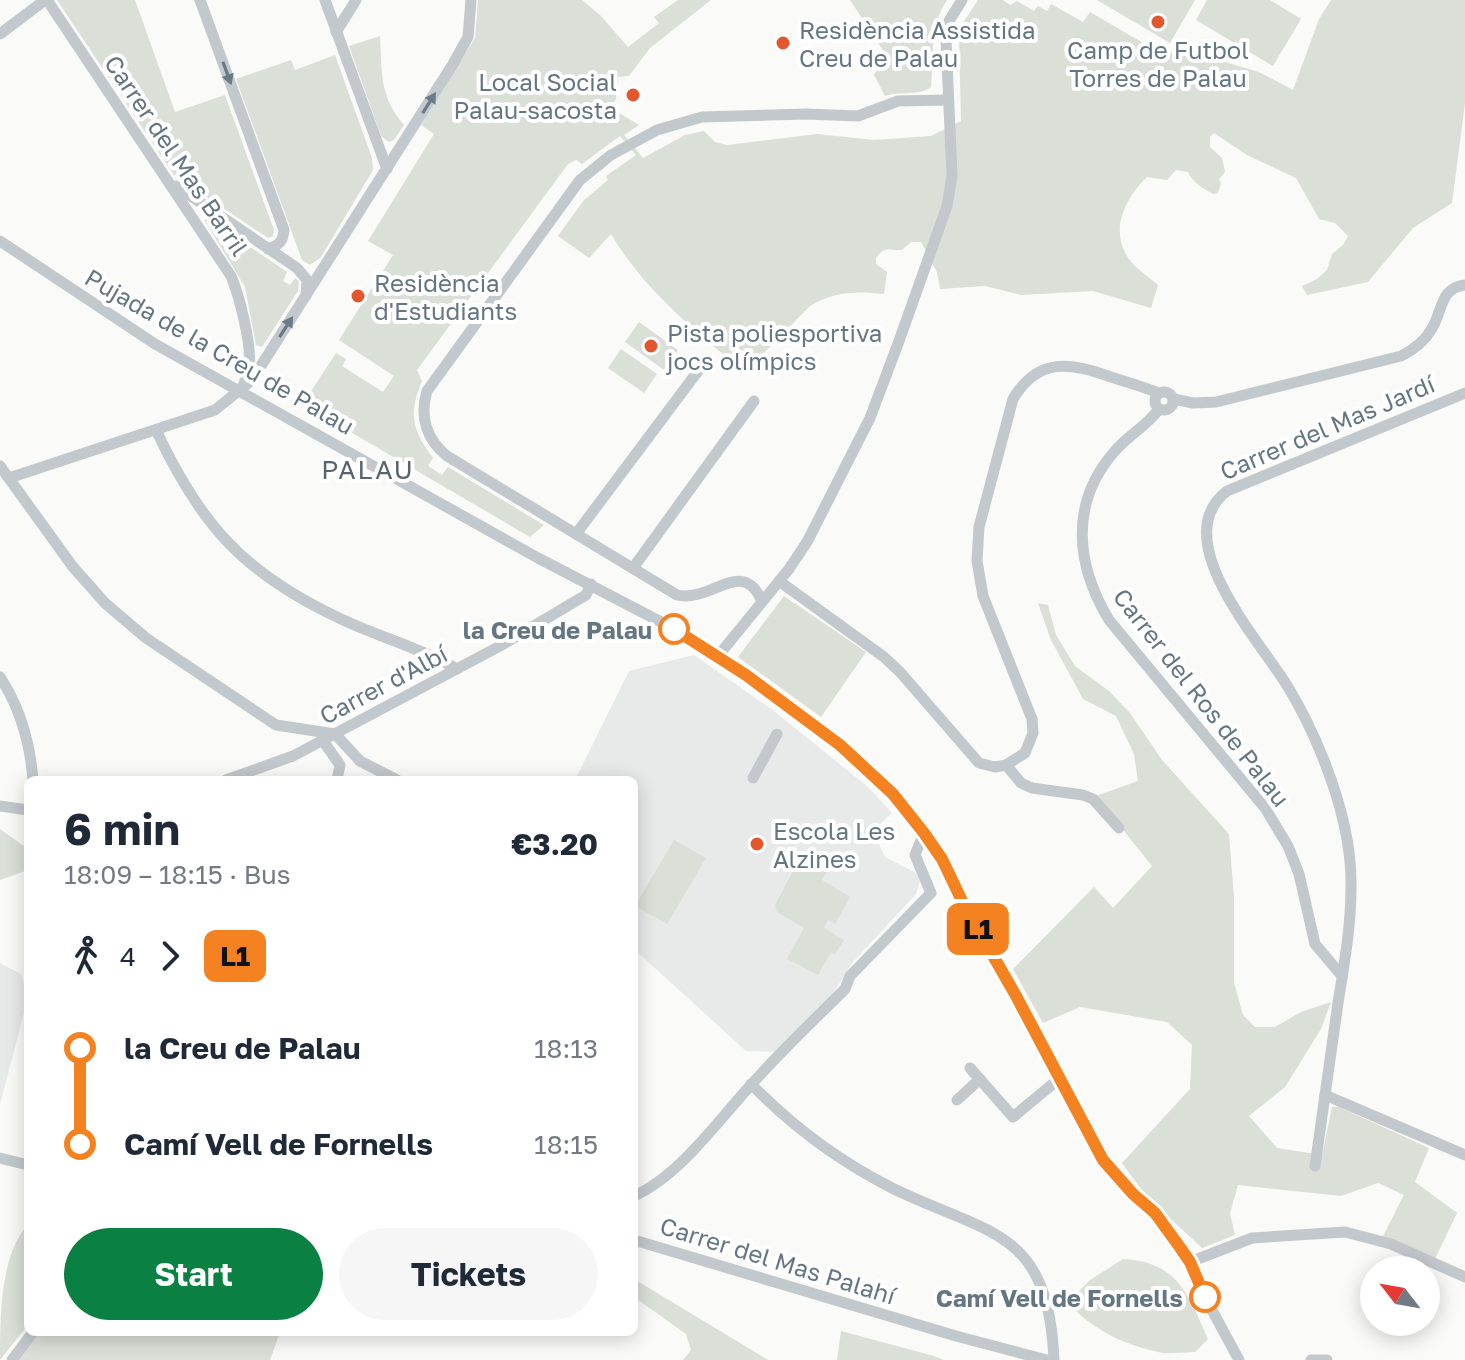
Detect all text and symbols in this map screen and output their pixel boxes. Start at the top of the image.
marker: Camp de Futbol Torres de Palau [1149,13,1167,31]
place label: Residència Assistida Creu de Palau [799,15,1036,72]
marker: Residència Assistida Creu de Palau [774,34,792,52]
place label: Camp de Futbol Torres de Palau [1067,35,1249,92]
street label: Carrer del Mas Barril [99,49,255,261]
one-way arrow [221,61,234,85]
place label: Local Social Palau-sacosta [453,67,617,124]
marker: Local Social Palau-sacosta [624,86,642,104]
one-way arrow [422,92,436,114]
street label: Pujada de la Creu de Palau [80,262,360,440]
place label: Residència d'Estudiants [374,268,517,325]
marker: Residència d'Estudiants [349,287,367,305]
one-way arrow [279,317,294,338]
place label: Pista poliesportiva jocs olímpics [666,318,882,375]
marker: Pista poliesportiva jocs olímpics [642,337,660,355]
street label: Carrer del Mas Jardí [1215,368,1440,485]
district label: PALAU [321,454,415,485]
street label: Carrer del Ros de Palau [1108,582,1296,812]
marker: la Creu de Palau [659,614,689,644]
place label: la Creu de Palau [463,615,652,644]
street label: Carrer d'Albí [314,638,453,730]
text: 6 min [64,802,180,855]
place label: Escola Les Alzines [773,816,895,873]
text: €3.20 [511,826,598,862]
marker: Escola Les Alzines [748,835,766,853]
text: 18:09 – 18:15 · Bus [64,859,291,890]
line badge: L1 [942,903,1014,955]
text: L1 [963,912,993,945]
icon: walk [64,934,108,978]
icon: forward [148,934,192,978]
text: L1 [220,939,250,972]
text: 4 [120,941,136,972]
text: la Creu de Palau [124,1030,361,1066]
text: 18:13 [534,1033,598,1064]
text: Camí Vell de Fornells [124,1126,433,1162]
text: 18:15 [534,1129,598,1160]
street label: Carrer del Mas Palahí [657,1210,901,1310]
button: Start [64,1228,323,1320]
button: Tickets [339,1228,598,1320]
north arrow [1360,1256,1440,1336]
map controls [1360,1256,1440,1336]
marker: Camí Vell de Fornells [1190,1282,1220,1312]
place label: Camí Vell de Fornells [936,1283,1183,1312]

